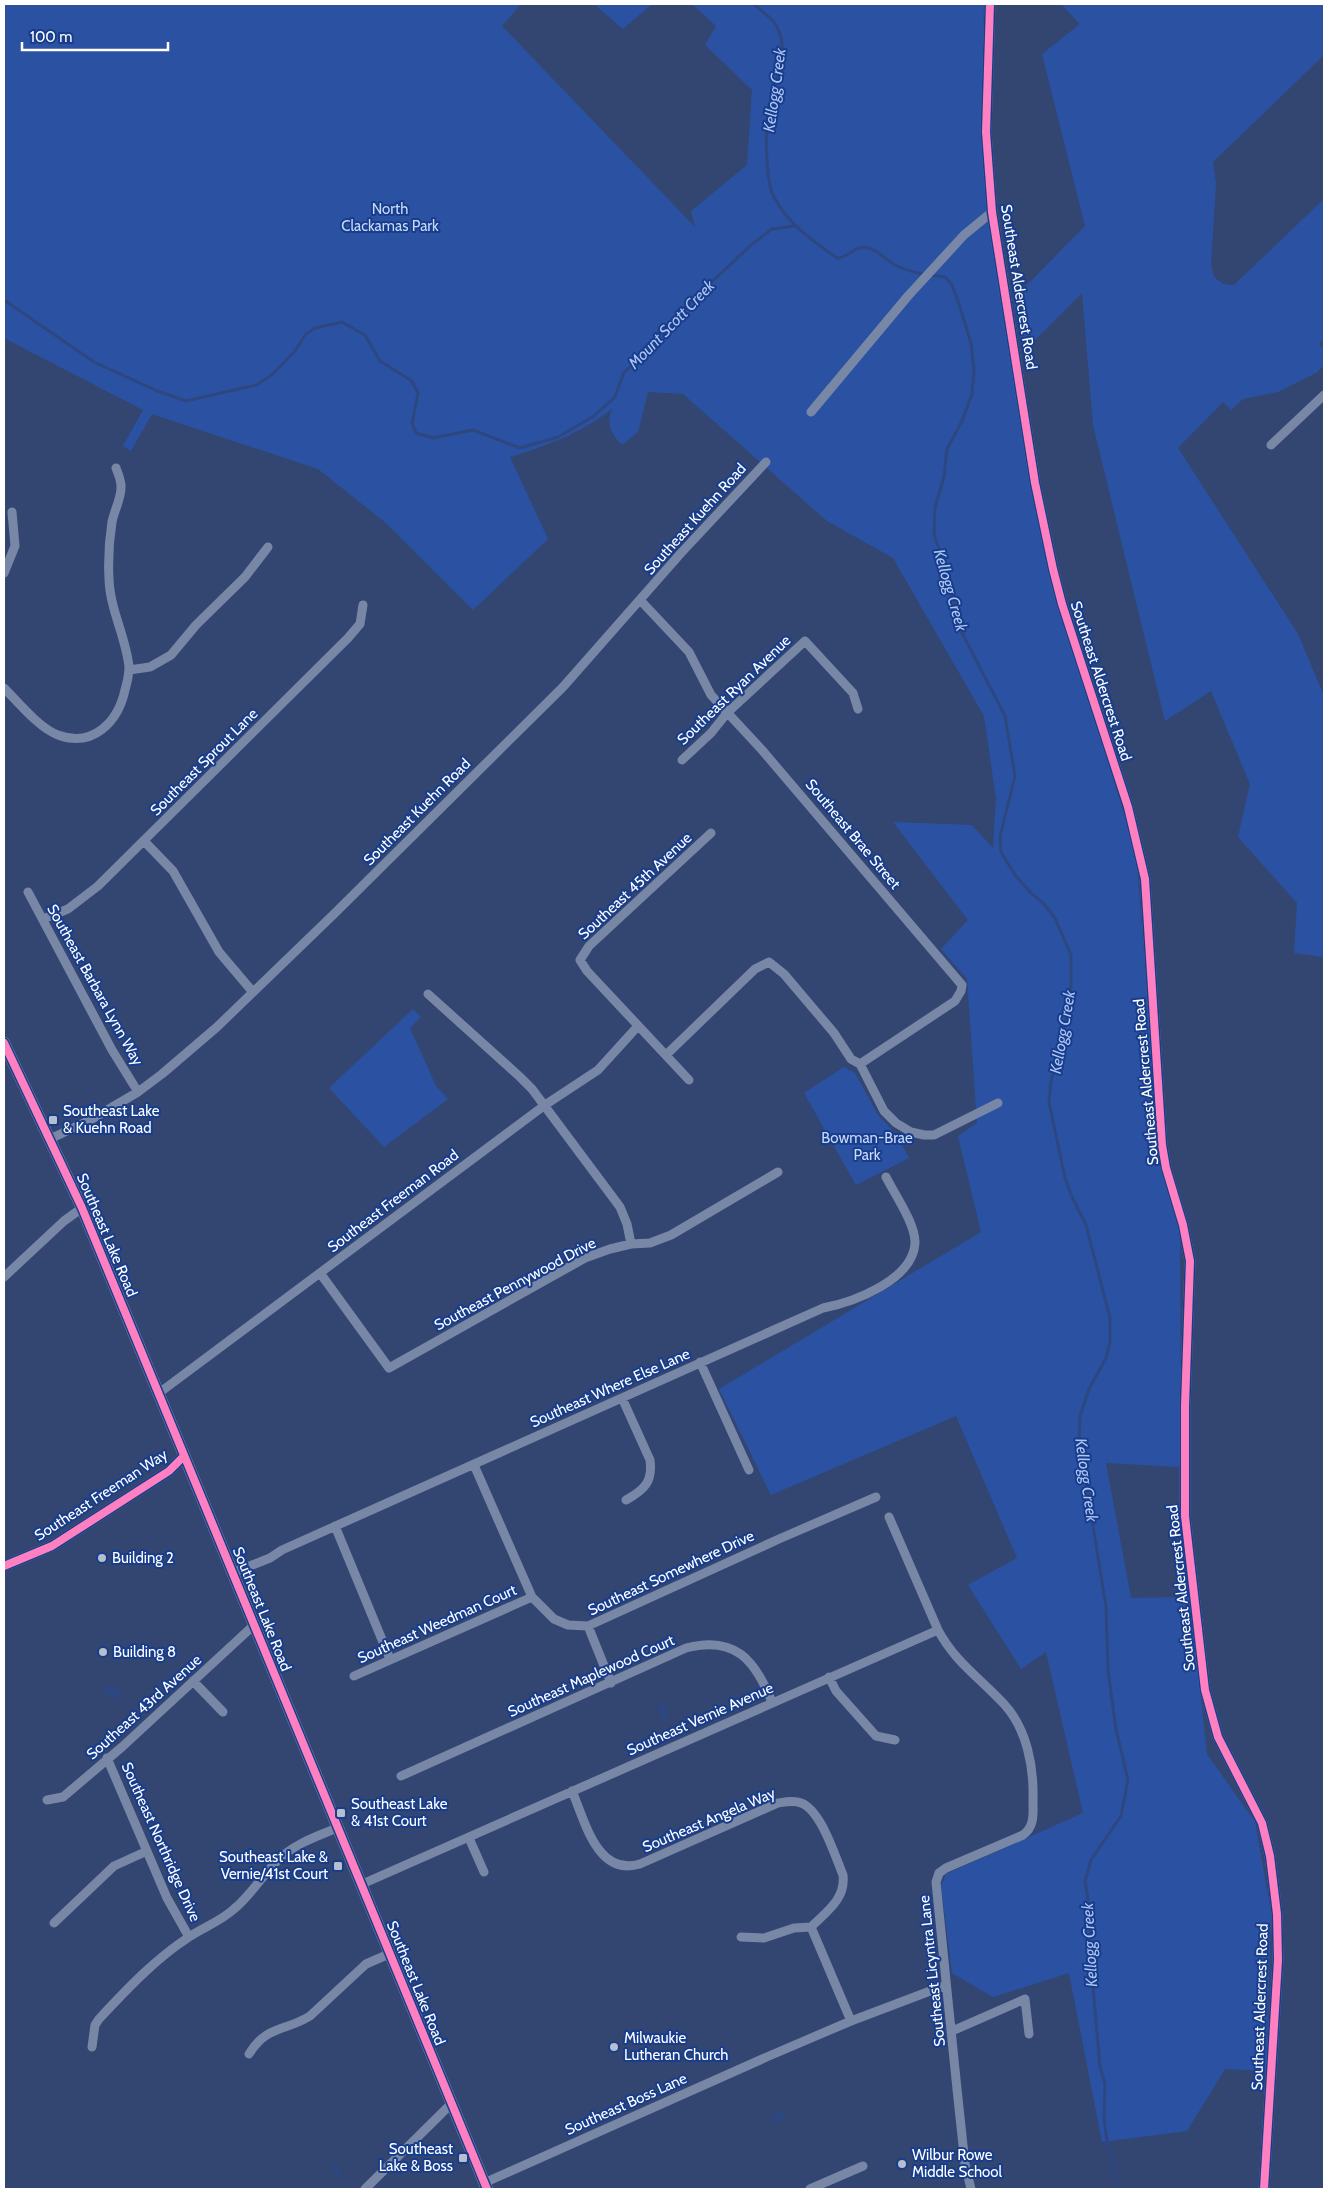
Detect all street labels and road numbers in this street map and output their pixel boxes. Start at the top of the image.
street label: Southeast Aldercrest Road [997,203,1041,371]
street label: Southeast Kuehn Road [640,460,750,578]
street label: Southeast Aldercrest Road [1067,599,1135,763]
street label: Southeast Ryan Avenue [674,631,795,749]
street label: Southeast Sprout Lane [147,704,262,819]
street label: Southeast Kuehn Road [360,755,474,869]
street label: Southeast Brae Street [802,775,904,893]
street label: Southeast 45th Avenue [575,829,696,943]
street label: Southeast Barbara Lynn Way [43,901,147,1069]
street label: Southeast Aldercrest Road [1130,998,1162,1166]
street label: Southeast Freeman Road [324,1146,462,1256]
street label: Southeast Lake Road [73,1171,141,1299]
street label: Southeast Pennywood Drive [431,1234,599,1334]
street label: Southeast Where Else Lane [527,1344,693,1431]
street label: Southeast Freeman Way [31,1445,171,1545]
street label: Southeast Aldercrest Road [1163,1504,1199,1672]
street label: Southeast Somewhere Drive [585,1526,757,1619]
street label: Southeast Lake Road [229,1544,295,1674]
street label: Southeast Weedman Court [355,1581,519,1667]
street label: Southeast Maplewood Court [505,1631,677,1721]
street label: Southeast 43rd Avenue [83,1651,205,1763]
street label: Southeast Vernie Avenue [624,1678,776,1759]
street label: Southeast Northridge Drive [118,1760,204,1925]
street label: Southeast Angela Way [640,1784,779,1856]
street label: Southeast Licyntra Lane [915,1894,949,2048]
street label: Southeast Lake Road [383,1918,449,2048]
street label: Southeast Aldercrest Road [1248,1923,1272,2091]
street label: Southeast Boss Lane [562,2069,690,2139]

